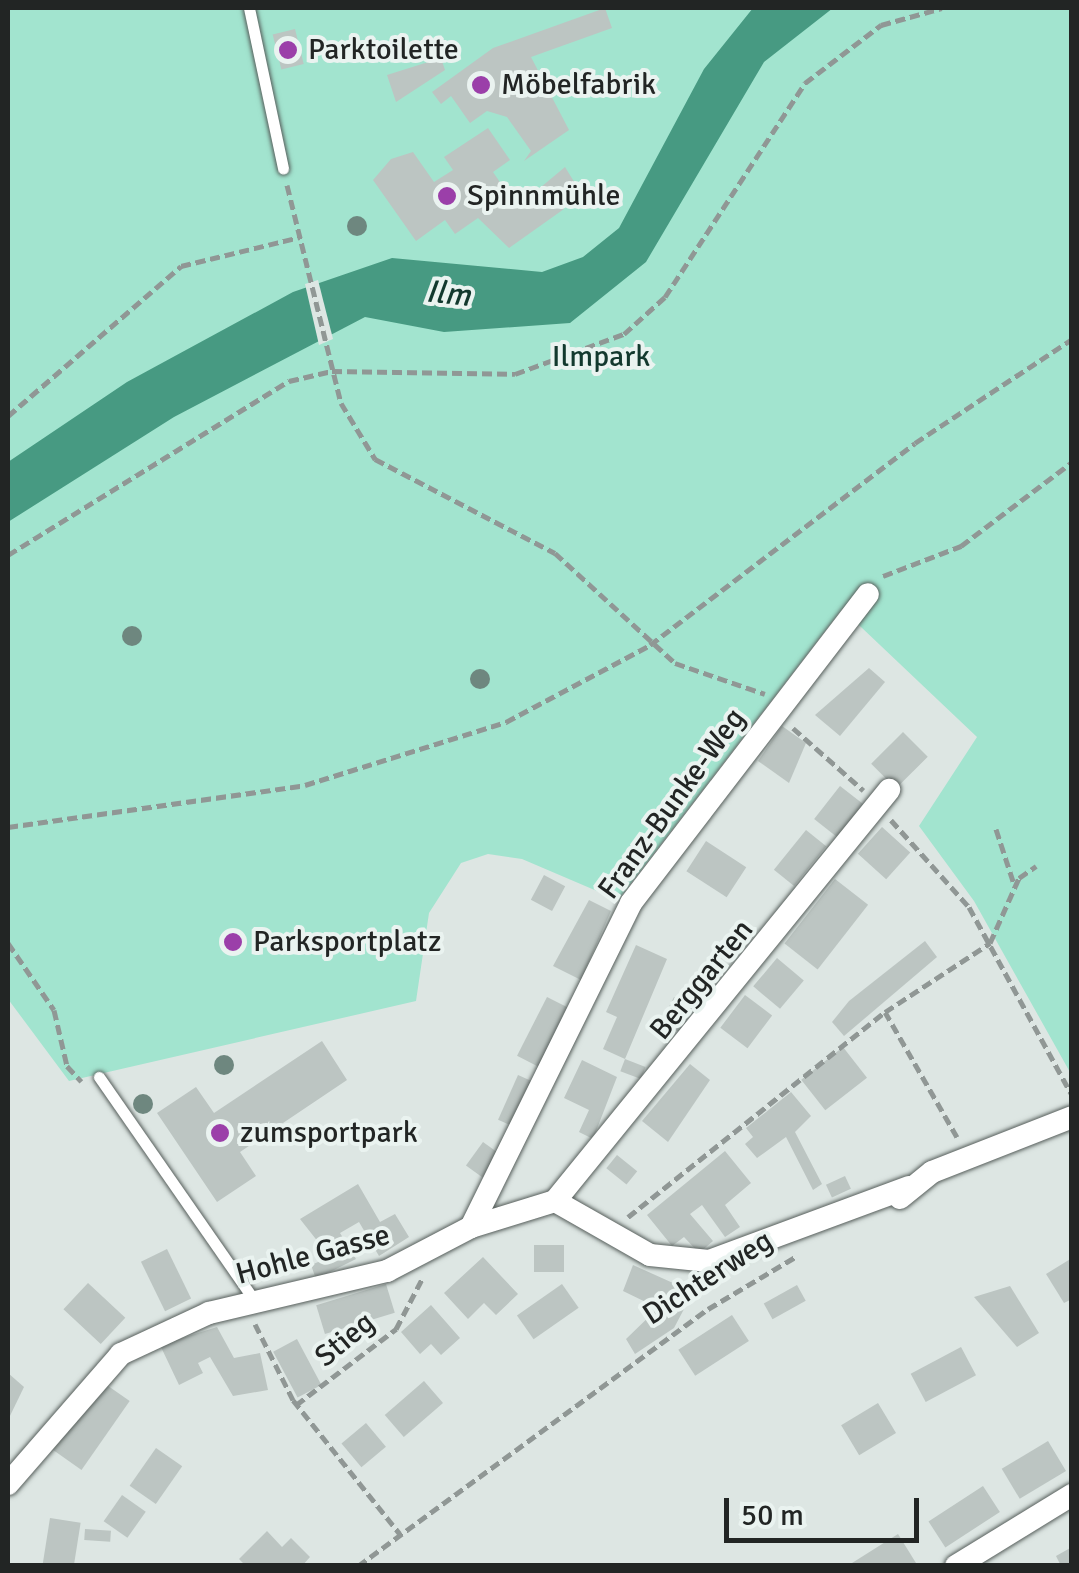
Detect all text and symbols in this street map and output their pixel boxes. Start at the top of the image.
place label: Parktoilette [308,32,459,68]
marker: Parktoilette [277,39,299,61]
place label: Möbelfabrik [501,67,656,103]
marker: Möbelfabrik [470,74,492,96]
place label: Spinnmühle [467,178,621,214]
marker: Spinnmühle [436,185,458,207]
water label: Ilm [424,273,472,315]
park label: Ilmpark [552,339,650,375]
street label: Franz-Bunke-Weg [591,702,753,906]
street label: Berggarten [643,913,761,1047]
place label: Parksportplatz [253,924,441,960]
marker: Parksportplatz [222,931,244,953]
place label: zumsportpark [240,1115,418,1151]
marker: zumsportpark [209,1122,231,1144]
street label: Hohle Gasse [232,1217,394,1293]
street label: Dichterweg [637,1223,779,1333]
street label: Stieg [308,1305,382,1375]
scale bar [729,1478,924,1540]
text: 50 m [741,1497,804,1534]

